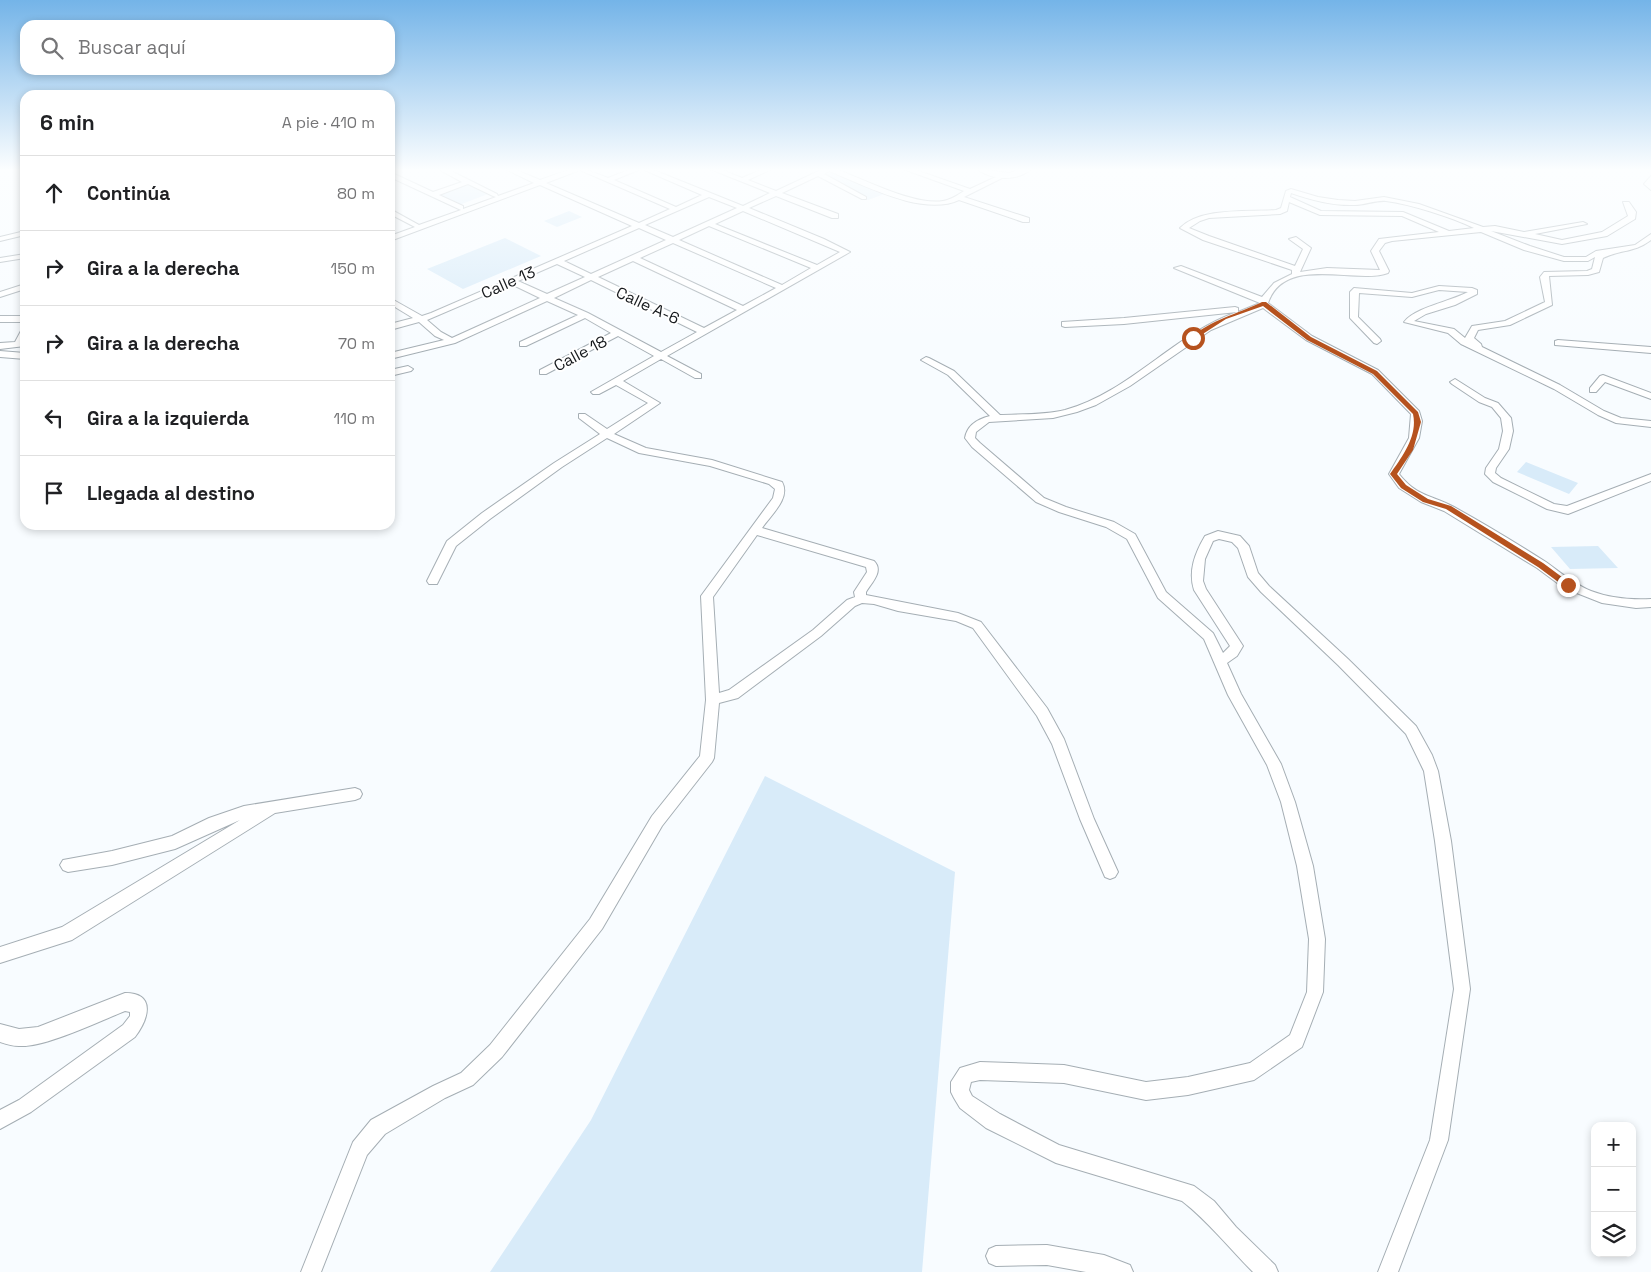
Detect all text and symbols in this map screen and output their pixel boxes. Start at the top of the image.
search box [20,20,395,75]
icon: search [38,34,66,62]
text: Buscar aquí [78,35,186,60]
text: 6 min [40,109,95,136]
text: A pie · 410 m [282,112,375,133]
icon: ahead [40,179,68,207]
text: Continúa [87,181,170,206]
text: 80 m [337,183,375,204]
icon: right [40,254,68,282]
text: Gira a la derecha [87,256,239,281]
text: 150 m [331,258,375,279]
street label: Calle 13 [478,261,539,304]
street label: Calle A-6 [613,282,683,329]
route start [1182,327,1205,350]
icon: right [40,329,68,357]
text: Gira a la derecha [87,331,239,356]
street label: Calle 18 [550,331,611,376]
text: 70 m [338,333,375,354]
icon: left [40,404,68,432]
text: Gira a la izquierda [87,406,249,431]
text: 110 m [333,408,375,429]
icon: arrive [40,479,68,507]
text: Llegada al destino [87,481,255,506]
route end [1557,574,1580,597]
map controls [1591,1122,1636,1257]
button: + [1591,1122,1636,1167]
button: − [1591,1167,1636,1212]
button: layers [1591,1212,1636,1257]

